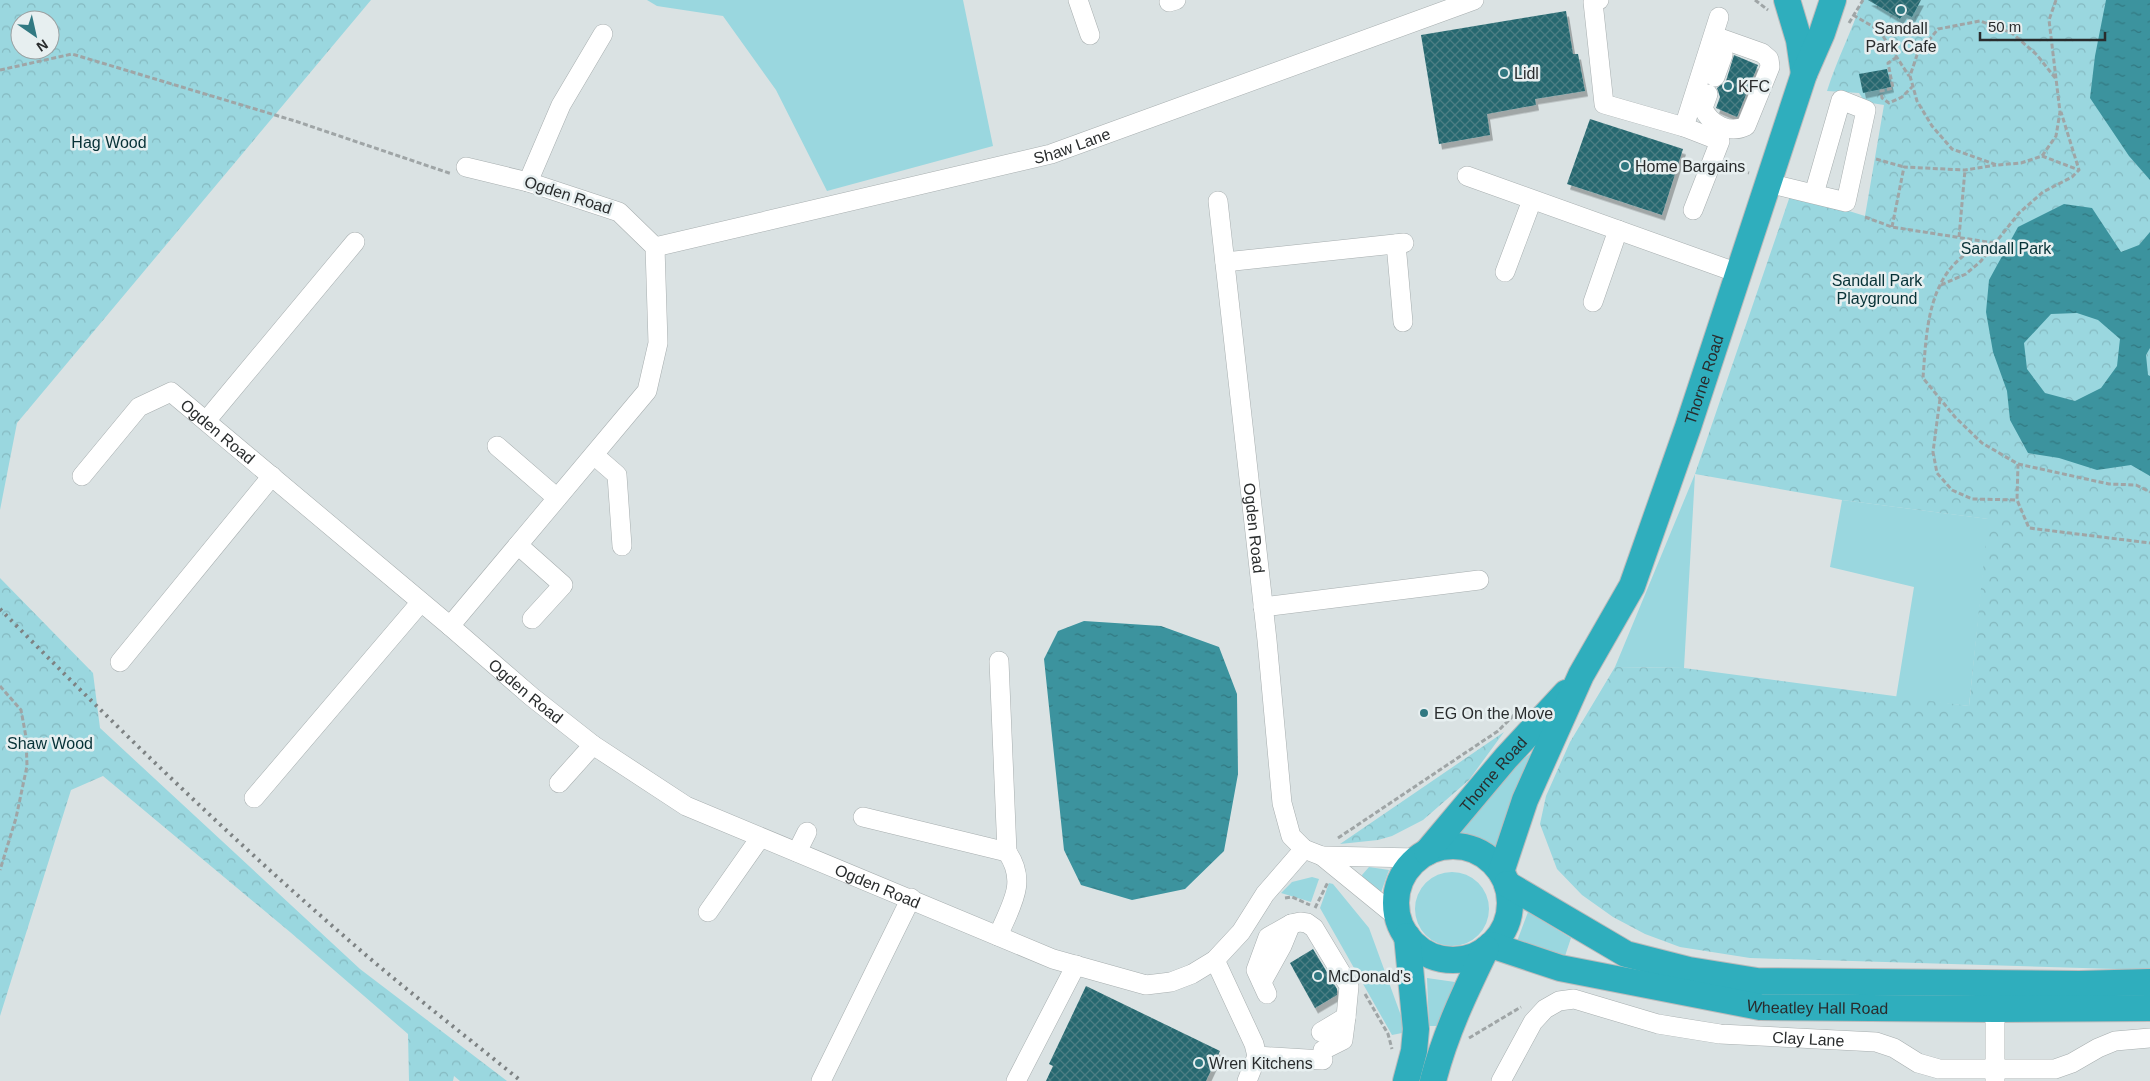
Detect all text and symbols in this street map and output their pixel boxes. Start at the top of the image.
marker: Sandall Park Cafe [1895,4,1907,16]
north arrow [10,10,60,60]
scale bar [1980,10,2105,42]
text: 50 m [1988,18,2021,35]
place label: Sandall Park Cafe [1865,20,1937,55]
text: N [34,36,51,55]
place label: Lidl [1514,65,1539,82]
marker: Lidl [1498,67,1510,79]
place label: KFC [1738,78,1770,95]
marker: KFC [1722,80,1734,92]
street label: Shaw Lane [1032,125,1113,166]
park label: Hag Wood [71,134,147,151]
place label: Home Bargains [1635,158,1745,175]
marker: Home Bargains [1619,160,1631,172]
street label: Ogden Road [522,173,614,217]
park label: Sandall Park [1961,240,2052,257]
park label: Sandall Park Playground [1832,272,1923,307]
street label: Thorne Road [1681,332,1726,427]
street label: Ogden Road [178,396,258,467]
street label: Ogden Road [1241,482,1268,574]
street label: Ogden Road [486,655,566,727]
place label: EG On the Move [1434,705,1553,722]
marker: EG On the Move [1418,707,1430,719]
street label: Thorne Road [1456,733,1530,815]
park label: Shaw Wood [7,735,93,752]
street label: Ogden Road [833,861,923,911]
place label: McDonald's [1328,968,1411,985]
marker: McDonald's [1312,970,1324,982]
street label: Wheatley Hall Road [1745,996,1888,1017]
street label: Clay Lane [1772,1028,1845,1049]
place label: Wren Kitchens [1209,1055,1313,1072]
marker: Wren Kitchens [1193,1057,1205,1069]

